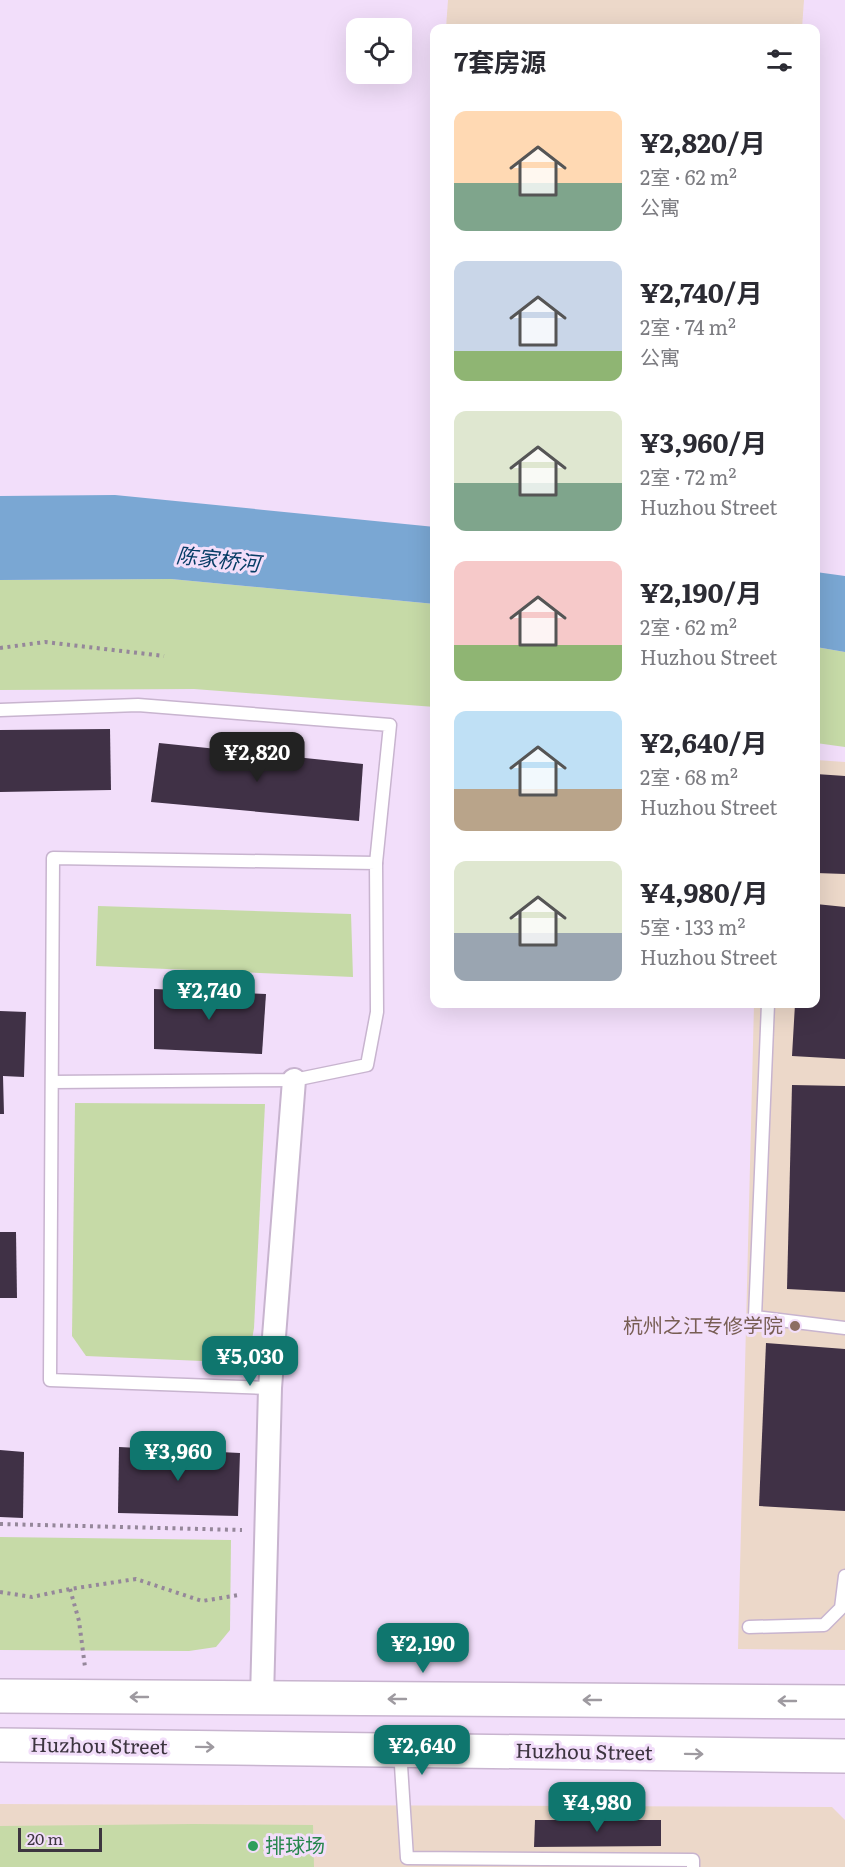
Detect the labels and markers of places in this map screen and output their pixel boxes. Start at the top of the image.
pin: ¥2,820 [208,732,306,783]
pin: ¥2,740 [160,970,258,1021]
place label: 杭州之江专修学院 [623,1309,783,1339]
marker: 杭州之江专修学院 [788,1319,802,1333]
pin: ¥5,030 [201,1336,299,1387]
pin: ¥3,960 [129,1431,227,1482]
pin: ¥2,190 [374,1623,472,1674]
pin: ¥2,640 [373,1725,471,1776]
pin: ¥4,980 [548,1782,646,1833]
place label: 排球场 [265,1829,325,1859]
marker: 排球场 [246,1839,260,1853]

